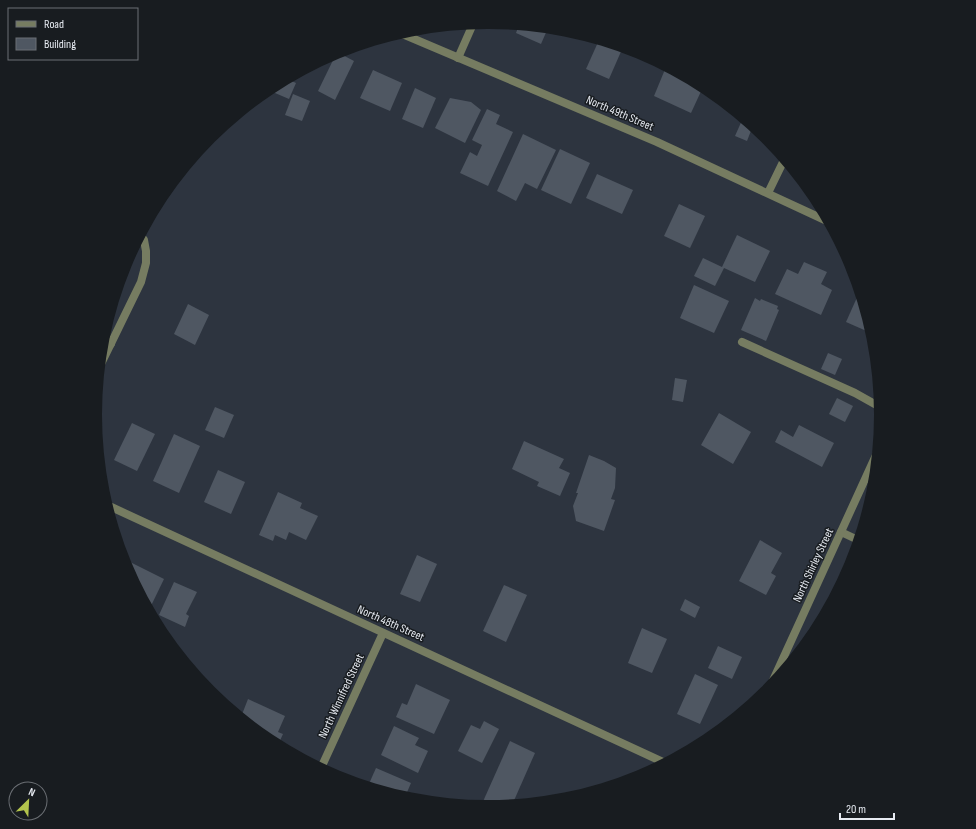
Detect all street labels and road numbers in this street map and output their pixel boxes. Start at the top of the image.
street label: North 49th Street [584,93,656,135]
street label: North Shirley Street [790,525,837,605]
street label: North 48th Street [355,602,427,645]
street label: North Winnifred Street [315,651,368,741]

